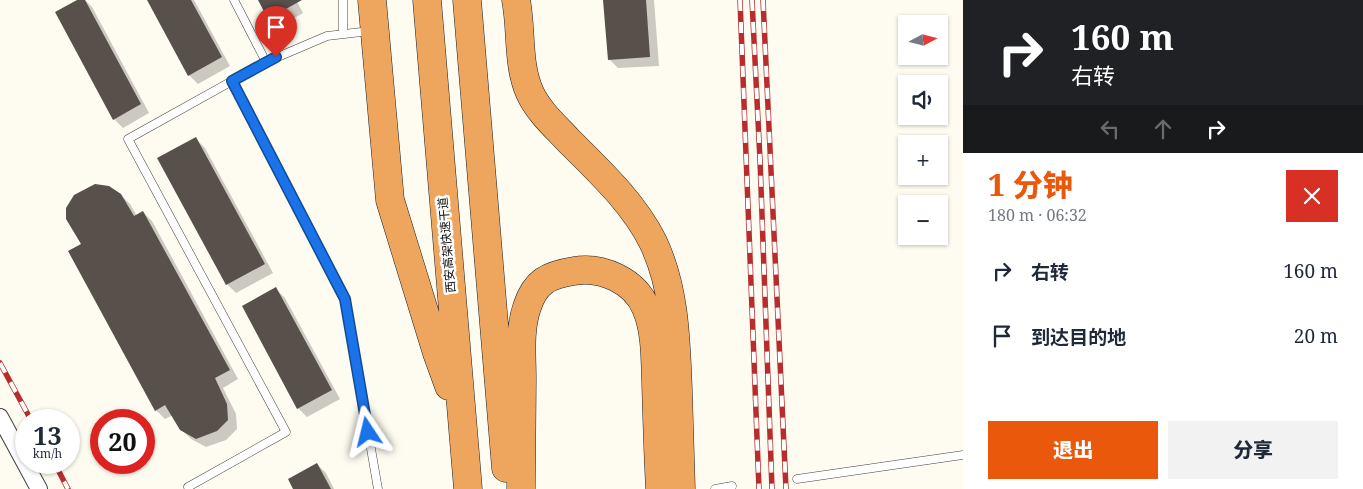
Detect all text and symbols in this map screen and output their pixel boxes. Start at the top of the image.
pin [255,6,297,57]
icon: arrive [262,13,290,41]
text: 160 m [1071,13,1174,60]
north arrow [898,15,948,65]
map controls [898,15,948,245]
icon: right [988,20,1053,85]
text: 右转 [1071,60,1115,90]
button: sound [898,75,948,125]
icon: left [1096,115,1124,143]
icon: ahead [1149,115,1177,143]
icon: right [1202,115,1230,143]
button: + [898,135,948,185]
text: 1 分钟 [988,164,1073,205]
button: close [1286,170,1338,222]
button: − [898,195,948,245]
street label: 西安高架快速干道 [434,196,459,294]
text: 180 m · 06:32 [988,204,1087,226]
icon: right [988,257,1016,285]
text: 160 m [1283,258,1338,284]
text: 右转 [1031,259,1069,285]
icon: arrive [988,322,1016,350]
text: 20 m [1294,323,1338,349]
text: 到达目的地 [1031,324,1126,350]
position arrow [341,405,393,457]
speed limit sign: 20 [90,409,155,474]
text: 13 [33,418,62,452]
button: 退出 [988,421,1158,479]
button: 分享 [1168,421,1338,479]
text: km/h [33,445,62,462]

